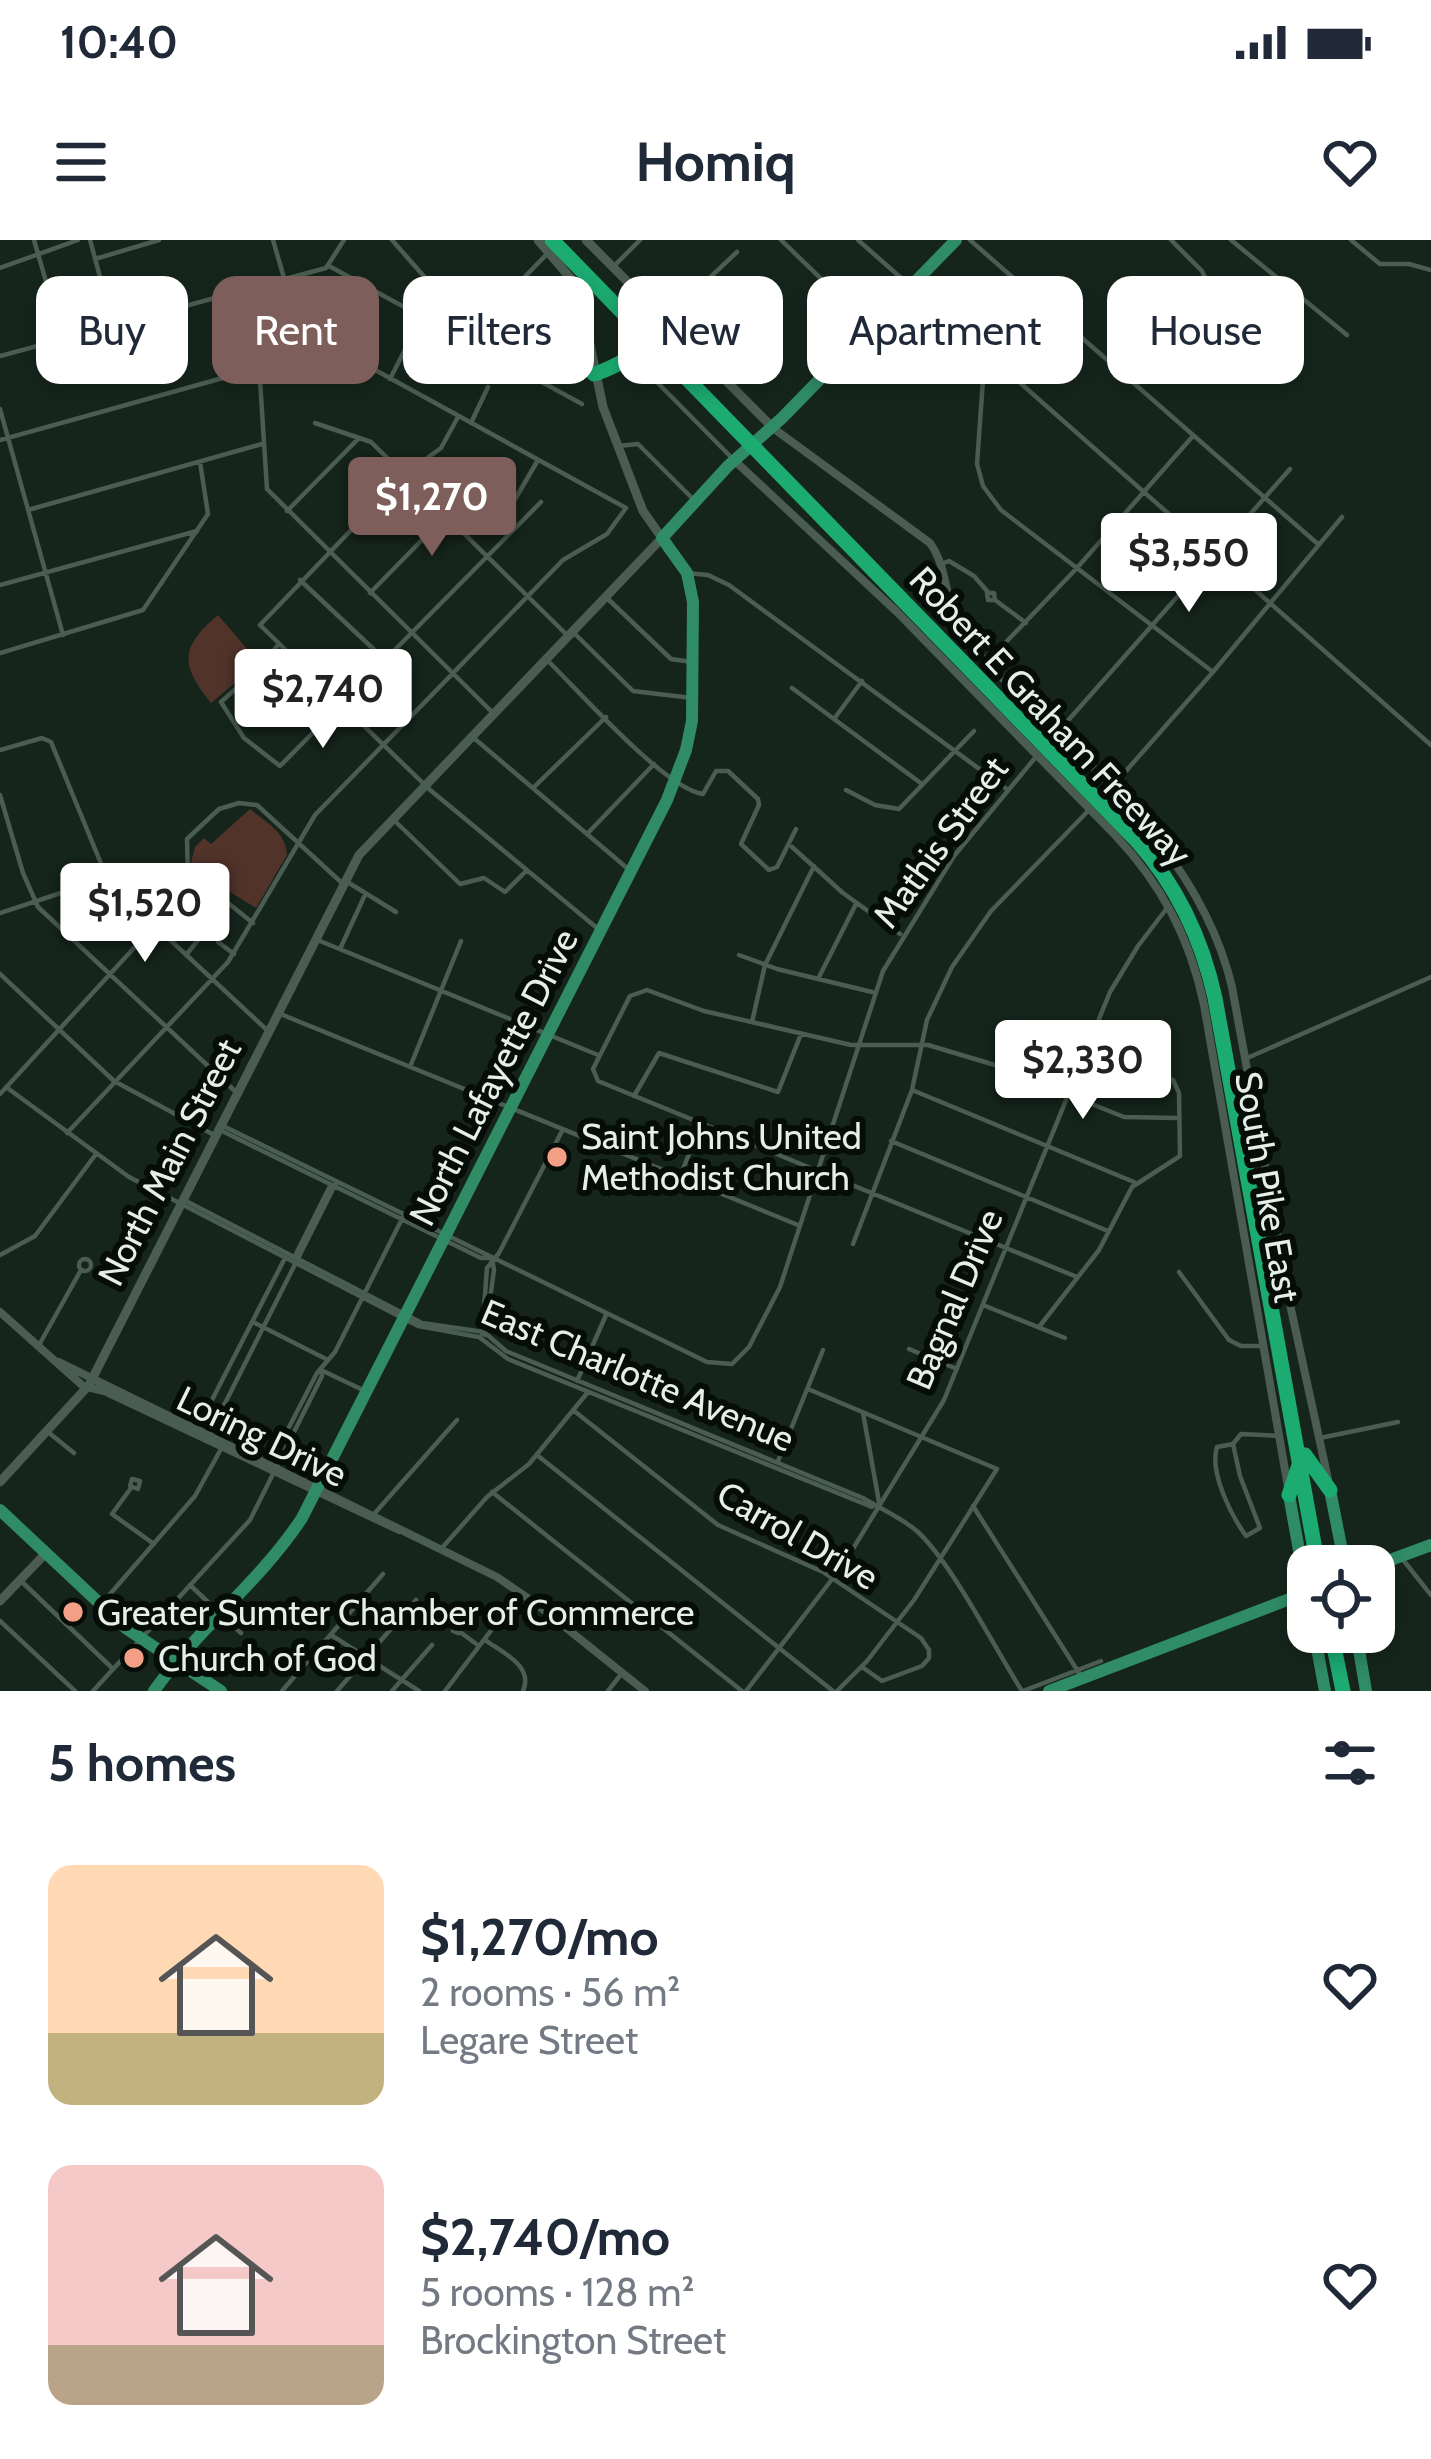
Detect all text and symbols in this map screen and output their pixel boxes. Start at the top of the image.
text: 10:40 [60,15,178,69]
icon: menu [48,129,114,195]
text: Homiq [635,129,796,195]
icon: heart [1317,129,1383,195]
chip: Buy [36,276,188,384]
chip: Rent [212,276,379,384]
chip: Filters [403,276,594,384]
chip: New [618,276,783,384]
chip: Apartment [807,276,1083,384]
chip: House [1107,276,1304,384]
pin: $1,270 [334,457,530,559]
text: $1,270 [375,472,489,520]
pin: $3,550 [1091,513,1287,615]
text: $3,550 [1128,528,1250,576]
street label: Robert E Graham Freeway [901,557,1201,875]
pin: $2,740 [225,649,421,751]
text: $2,740 [262,664,384,712]
street label: Mathis Street [863,748,1017,936]
pin: $1,520 [47,863,243,965]
text: $1,520 [87,878,203,926]
street label: North Lafayette Drive [399,921,587,1233]
pin: $2,330 [985,1020,1181,1122]
street label: North Main Street [88,1032,250,1292]
text: $2,330 [1022,1035,1144,1083]
street label: South Pike East [1226,1068,1310,1306]
place label: Saint Johns United Methodist Church [581,1114,862,1199]
marker: Saint Johns United Methodist Church [544,1144,570,1170]
street label: Bagnal Drive [896,1202,1012,1396]
street label: East Charlotte Avenue [475,1289,801,1461]
street label: Loring Drive [170,1376,354,1496]
street label: Carrol Drive [710,1471,886,1599]
map controls [1287,1545,1395,1653]
button: locate [1287,1545,1395,1653]
place label: Greater Sumter Chamber of Commerce [97,1590,695,1634]
marker: Greater Sumter Chamber of Commerce [60,1599,86,1625]
place label: Church of God [158,1636,377,1680]
marker: Church of God [121,1645,147,1671]
icon: filters [1317,1730,1383,1796]
text: 5 homes [48,1732,236,1794]
text: $1,270/mo [420,1906,658,1968]
icon: home [144,1913,288,2057]
icon: heart [1317,1952,1383,2018]
text: 2 rooms · 56 m² [420,1968,680,2016]
text: Legare Street [420,2016,638,2064]
text: $2,740/mo [420,2206,670,2268]
icon: home [144,2213,288,2357]
icon: heart [1317,2252,1383,2318]
text: 5 rooms · 128 m² [420,2268,694,2316]
text: Brockington Street [420,2316,726,2364]

